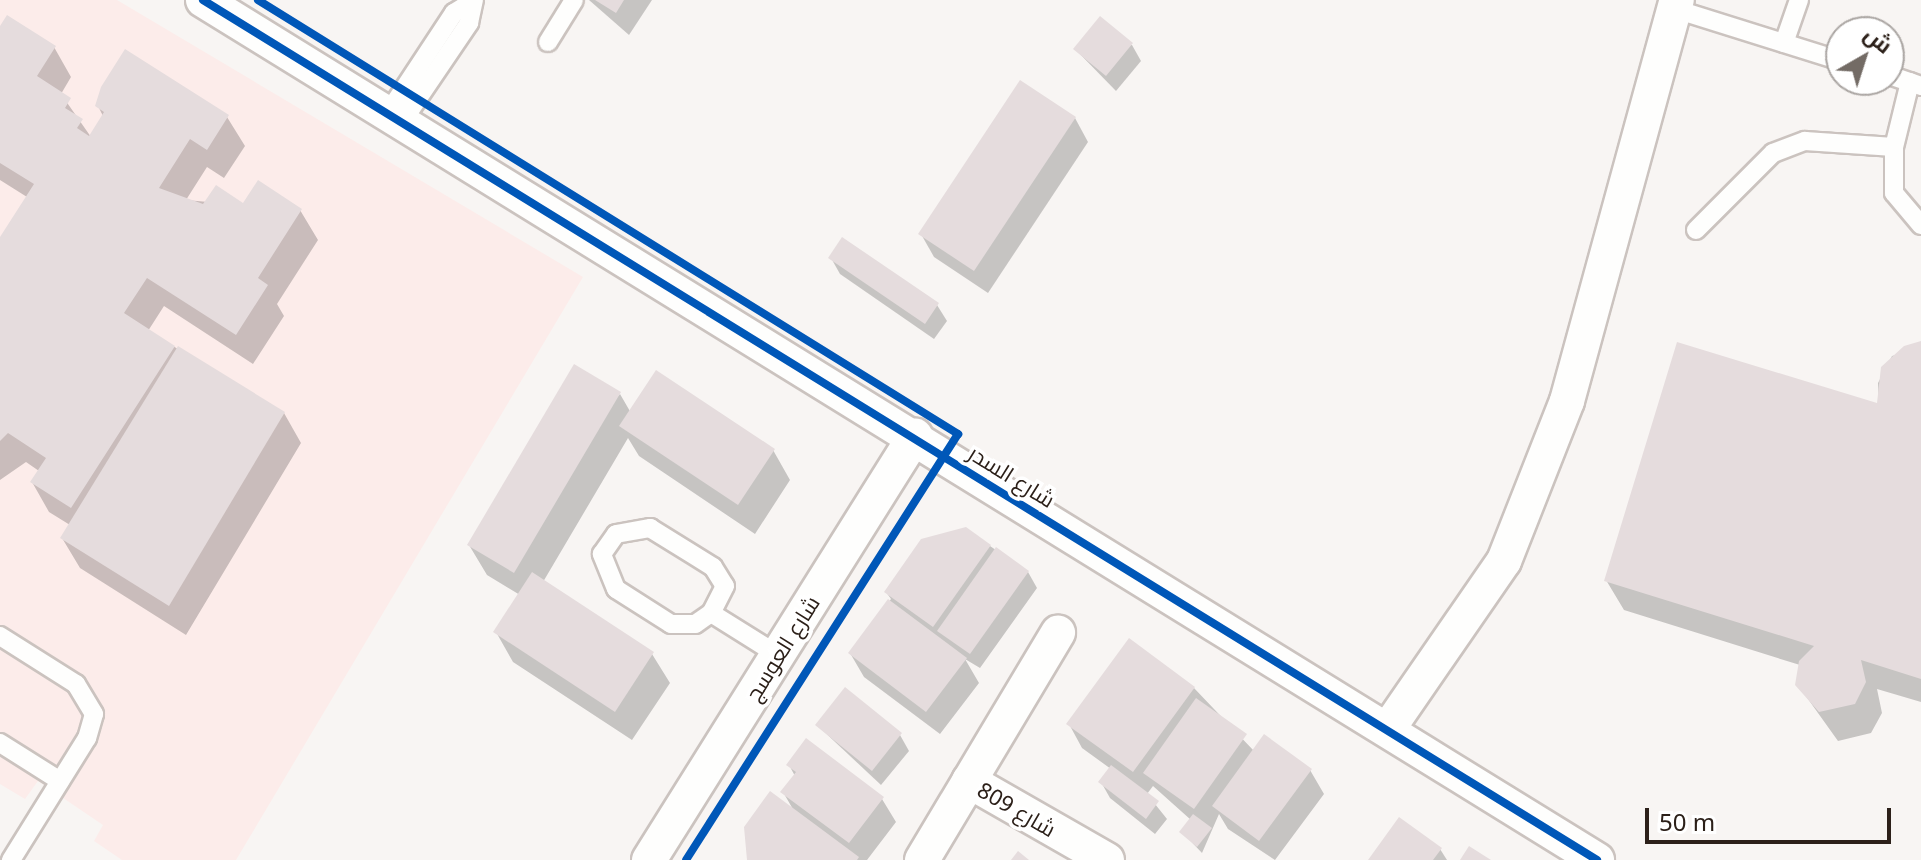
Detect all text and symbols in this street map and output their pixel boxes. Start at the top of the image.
north arrow [1825,16,1905,96]
text: ش [1858,18,1899,59]
street label: شارع السدر [964,439,1060,513]
street label: شارع العوسج [739,591,825,705]
street label: شارع 809 [973,776,1061,842]
scale bar [1649,792,1895,842]
text: 50 m [1659,805,1715,838]

